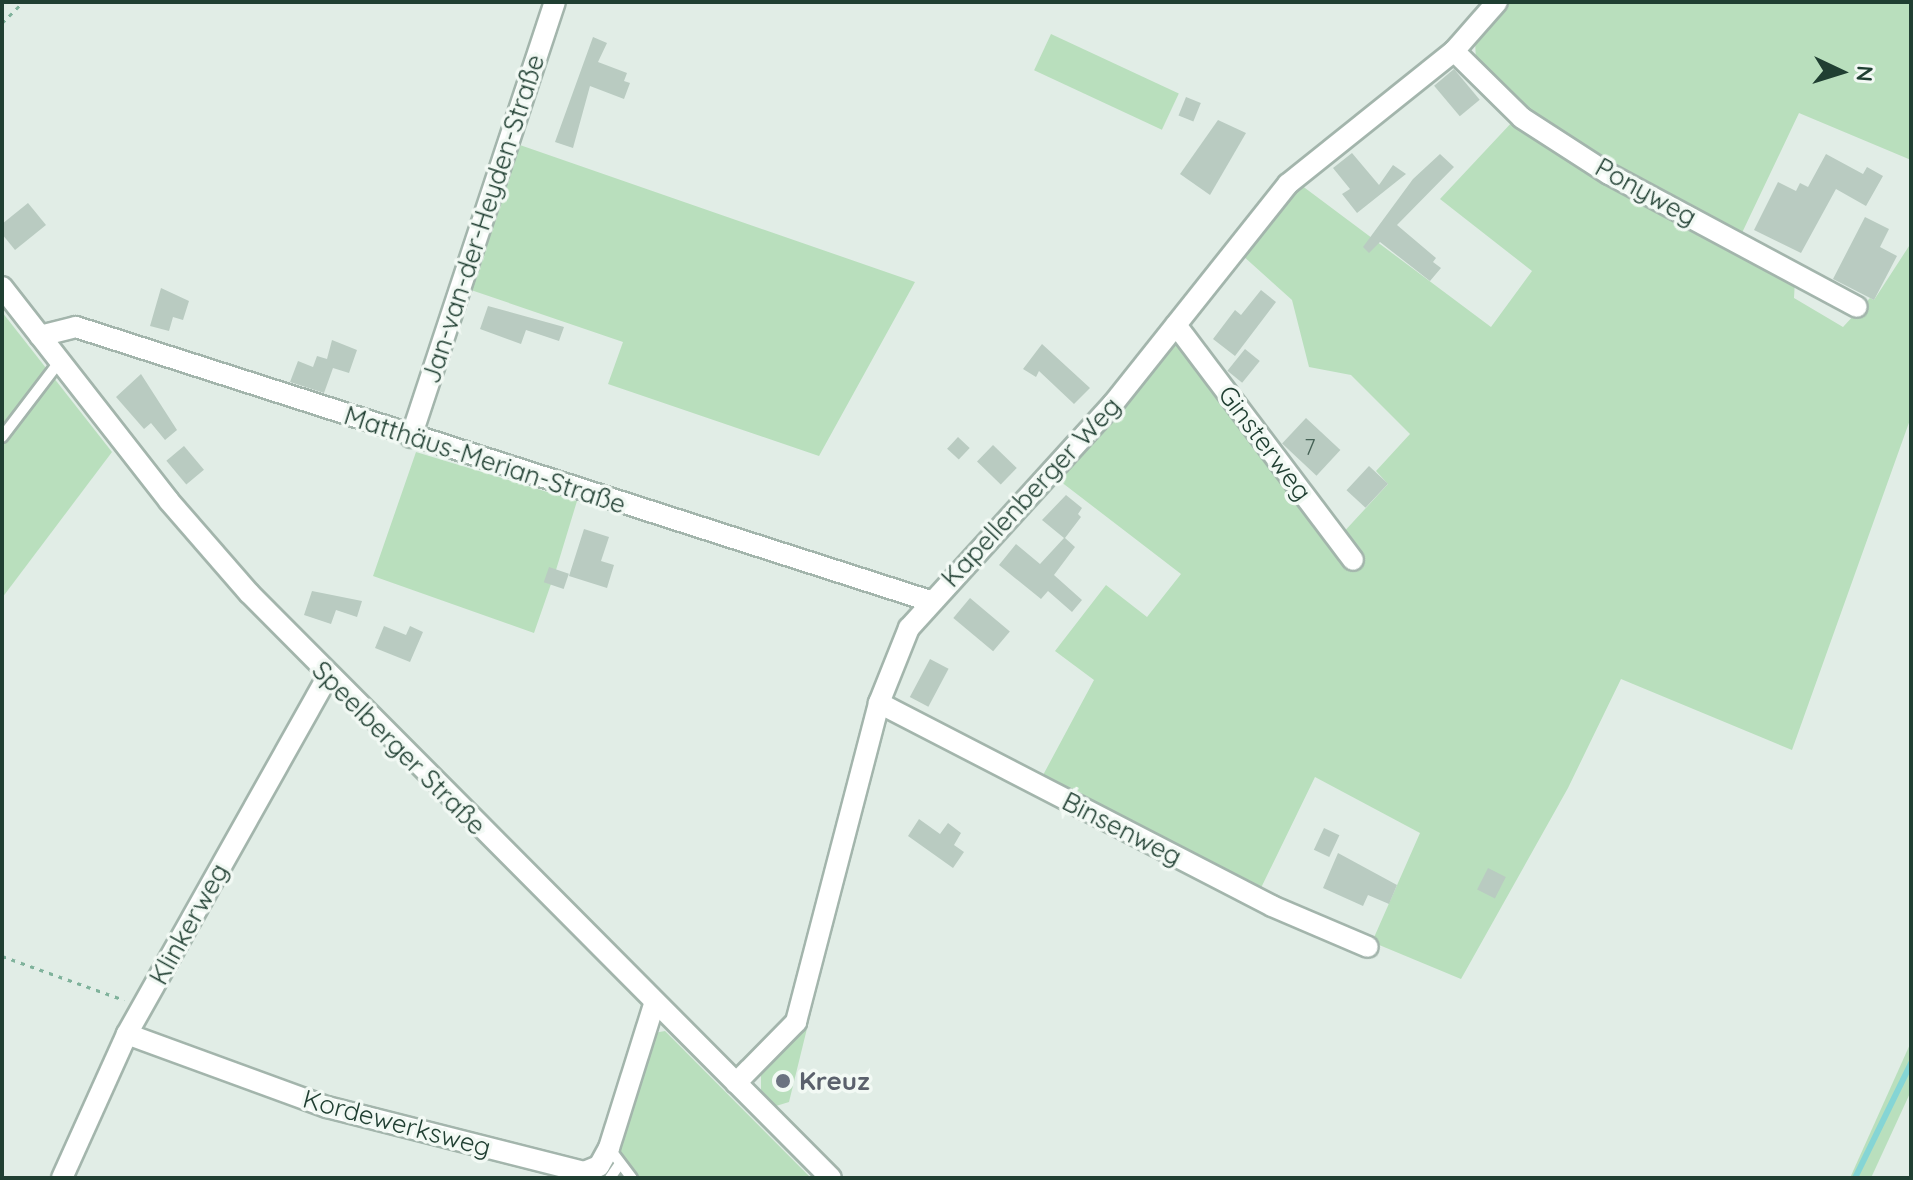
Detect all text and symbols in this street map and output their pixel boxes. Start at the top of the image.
north arrow [1801,32,1881,112]
street label: Jan-van-der-Heyden-Straße [415,51,551,387]
text: N [1850,65,1879,83]
street label: Ponyweg [1590,151,1702,233]
street label: Ginsterweg [1212,379,1318,507]
street label: Kapellenberger Weg [935,391,1127,593]
street label: Matthäus-Merian-Straße [340,400,630,520]
house number: 7 [1304,435,1316,461]
street label: Speelberger Straße [306,655,492,841]
street label: Binsenweg [1057,786,1187,872]
street label: Klinkerweg [143,858,235,990]
place label: Kreuz [799,1065,870,1097]
marker: Kreuz [774,1072,792,1090]
street label: Kordewerksweg [300,1083,494,1163]

